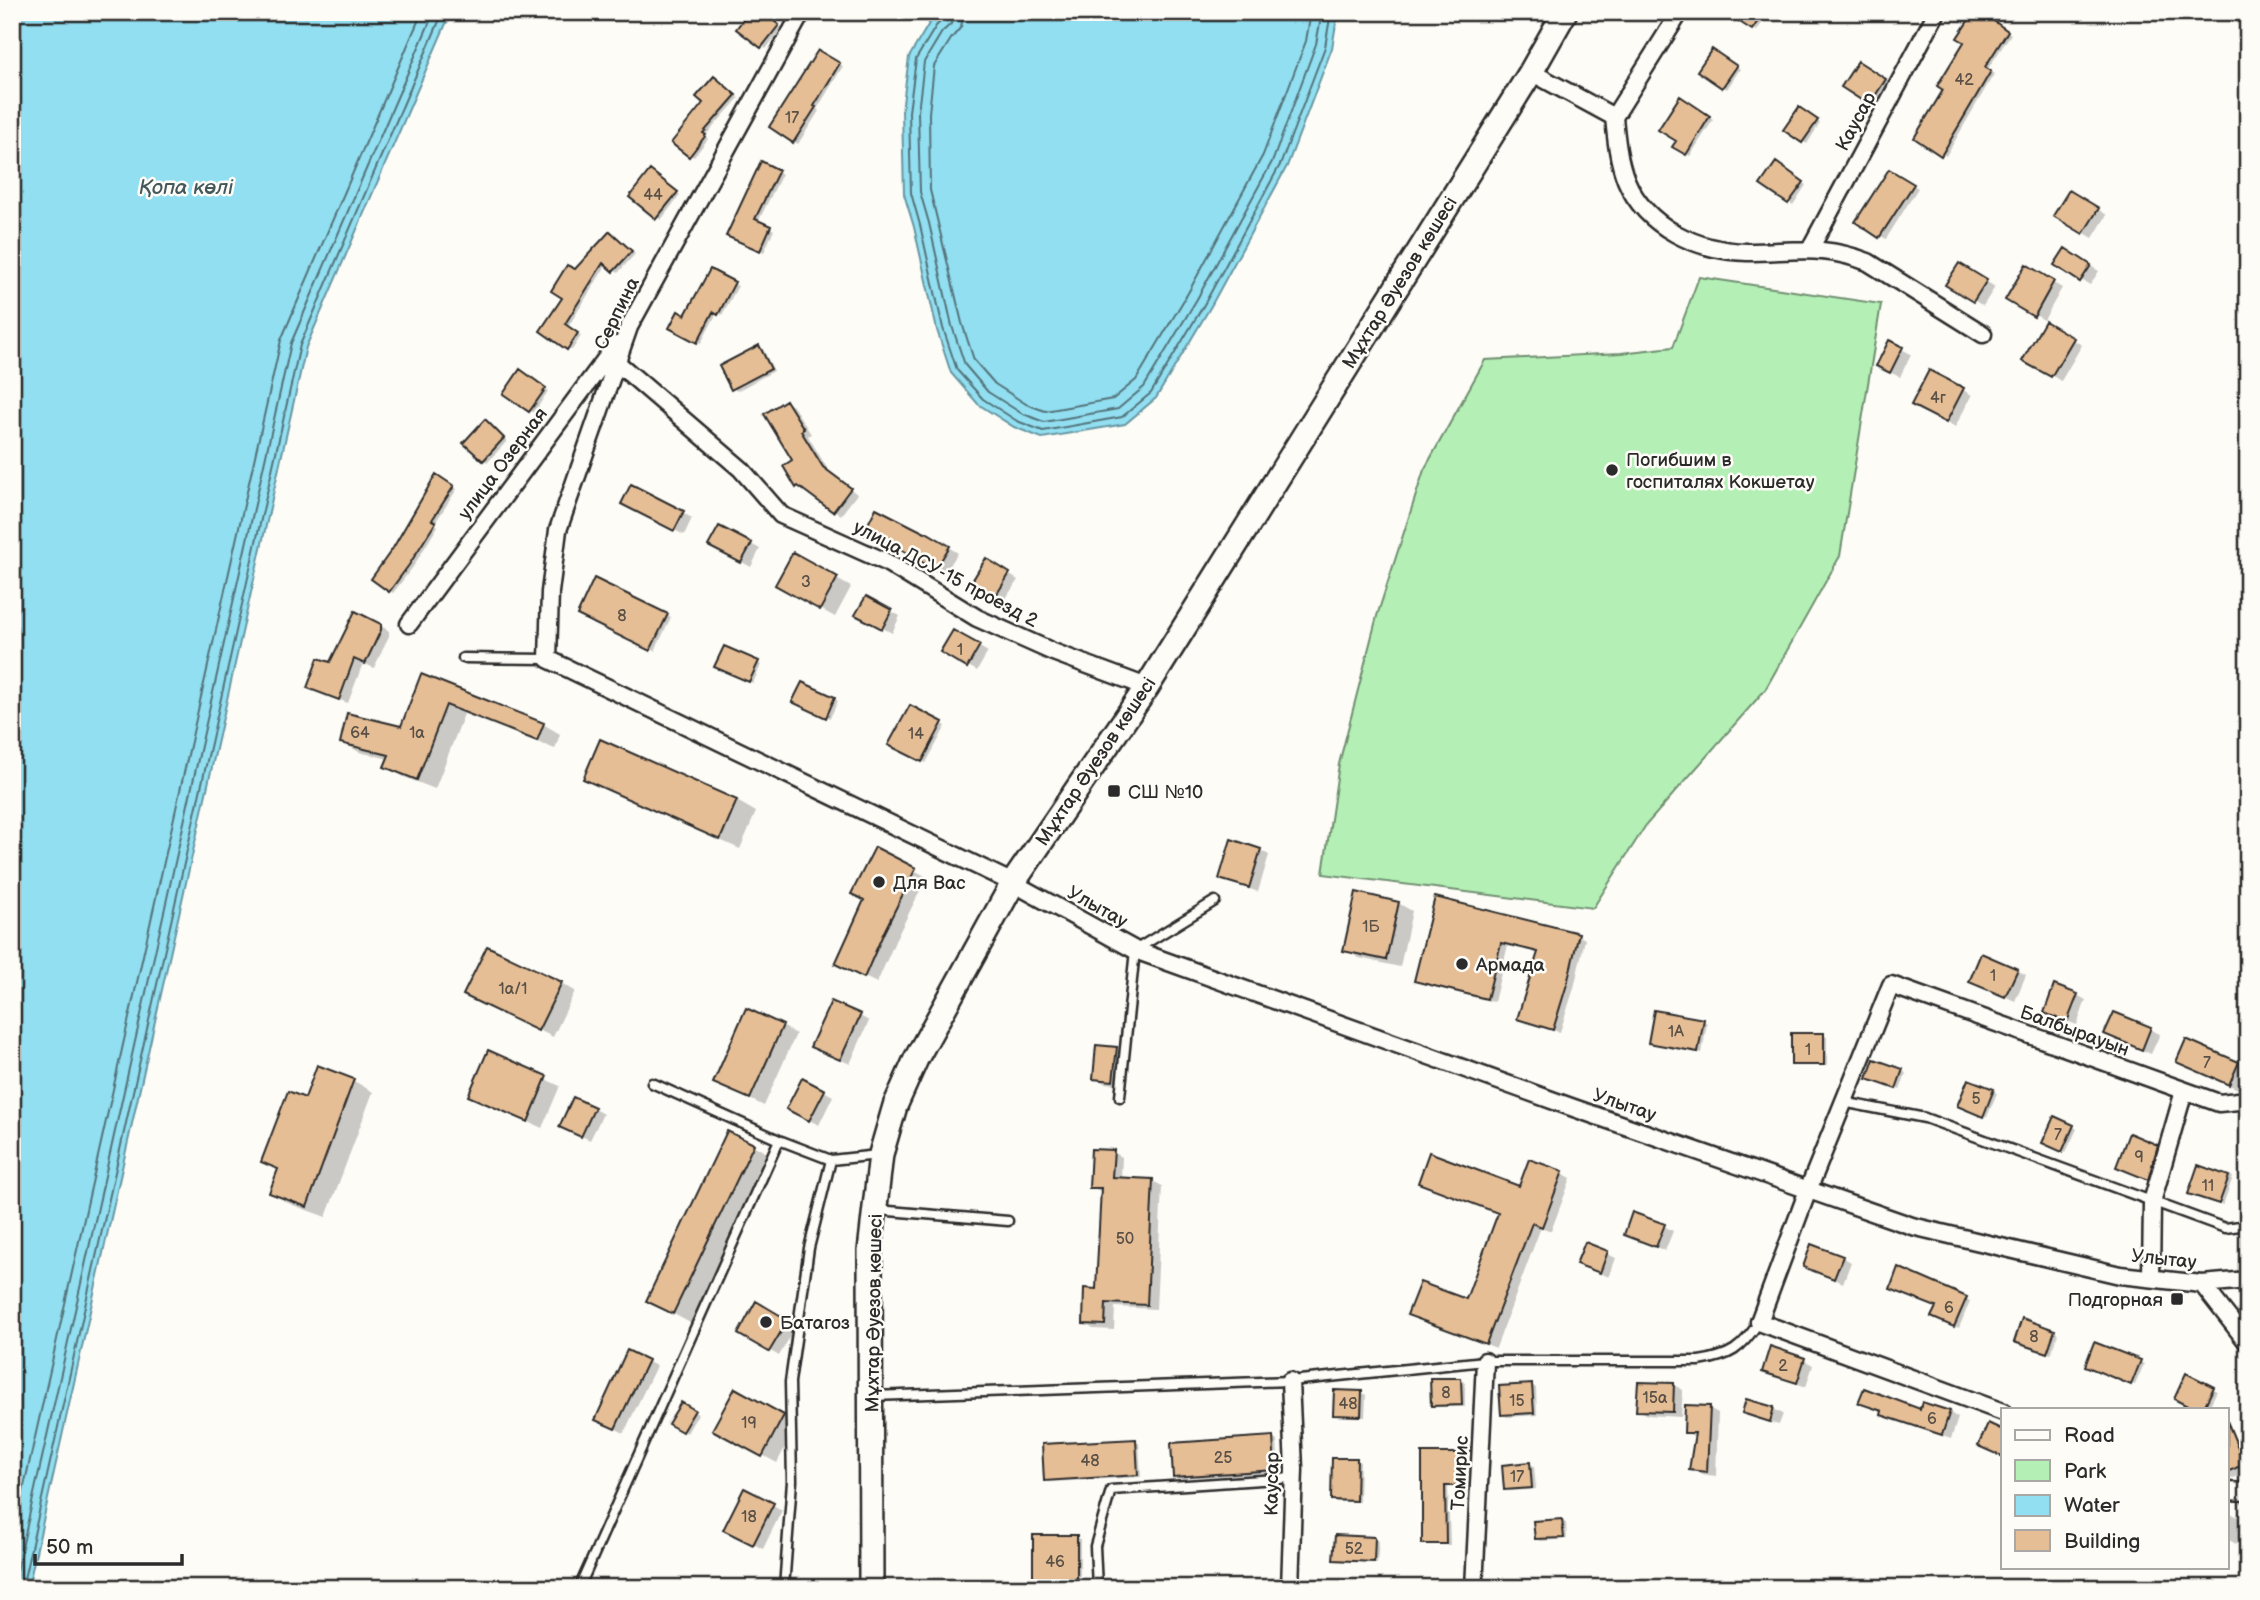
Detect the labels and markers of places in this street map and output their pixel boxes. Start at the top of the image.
place label: Погибшим в госпиталях Кокшетау [1626,449,1815,494]
marker: Погибшим в госпиталях Кокшетау [1604,462,1620,478]
place label: СШ №10 [1128,781,1203,804]
marker: СШ №10 [1106,783,1122,799]
place label: Для Вас [893,872,966,895]
marker: Для Вас [871,874,887,890]
place label: Армада [1475,954,1545,977]
marker: Армада [1454,956,1470,972]
place label: Подгорная [2068,1289,2163,1312]
marker: Подгорная [2169,1291,2185,1307]
place label: Батагоз [780,1312,850,1335]
marker: Батагоз [758,1314,774,1330]

